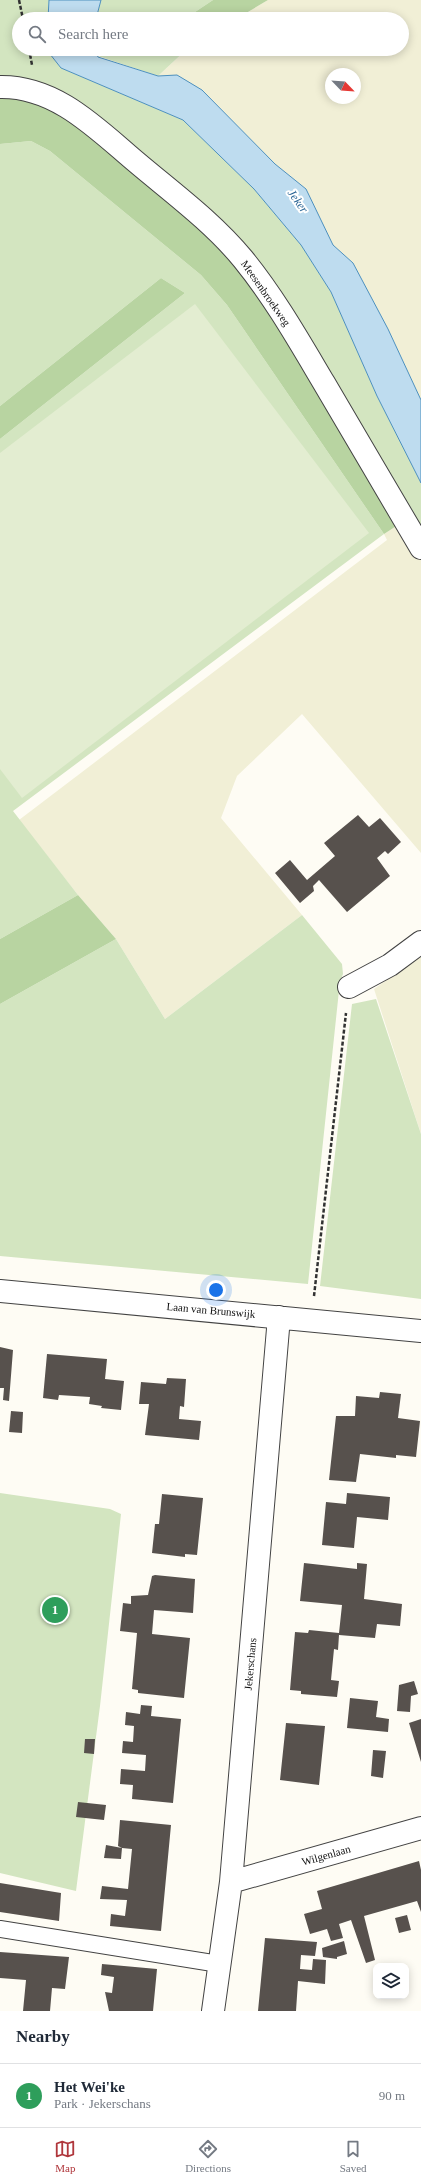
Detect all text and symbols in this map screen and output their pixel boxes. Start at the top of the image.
search box [12,12,409,56]
icon: search [26,23,48,45]
text: Search here [58,26,128,42]
north arrow [325,68,361,104]
water label: Jeker [285,186,311,216]
street label: Meesenbroekweg [239,258,293,329]
your location [206,1280,226,1300]
street label: Laan van Brunswijk [166,1300,256,1320]
pin: 1 [42,1595,68,1625]
street label: Jekerschans [242,1637,258,1691]
street label: Wilgenlaan [300,1842,352,1868]
map controls [373,1963,409,1999]
button: layers [373,1963,409,1999]
text: Nearby [16,2027,70,2046]
text: Het Wei'ke [54,2079,125,2095]
text: 1 [26,2088,32,2103]
text: 90 m [379,2088,405,2103]
text: Park · Jekerschans [54,2096,151,2111]
tab: Map [54,2138,76,2174]
tab: Directions [185,2138,231,2174]
tab: Saved [340,2138,367,2174]

